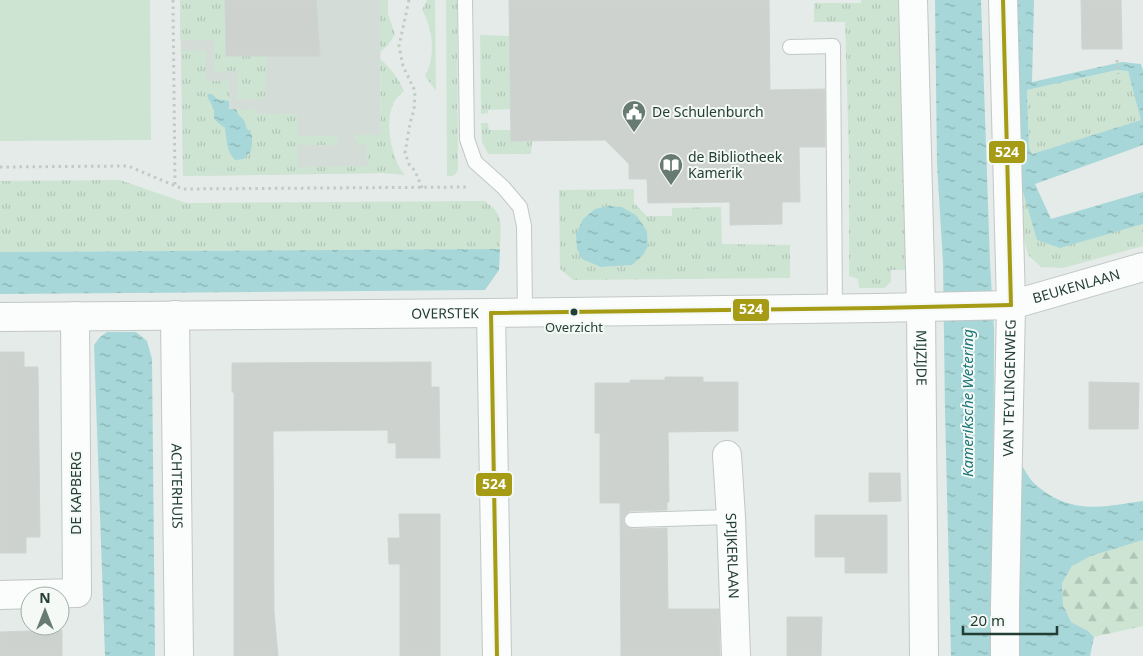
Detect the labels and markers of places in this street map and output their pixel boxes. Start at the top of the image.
public building icon: De Schulenburch [621,99,647,133]
place label: De Schulenburch [652,102,764,121]
place label: de Bibliotheek Kamerik [688,147,783,182]
library icon: de Bibliotheek Kamerik [658,152,684,186]
marker: Overzicht [569,307,579,317]
place label: Overzicht [545,318,603,336]

